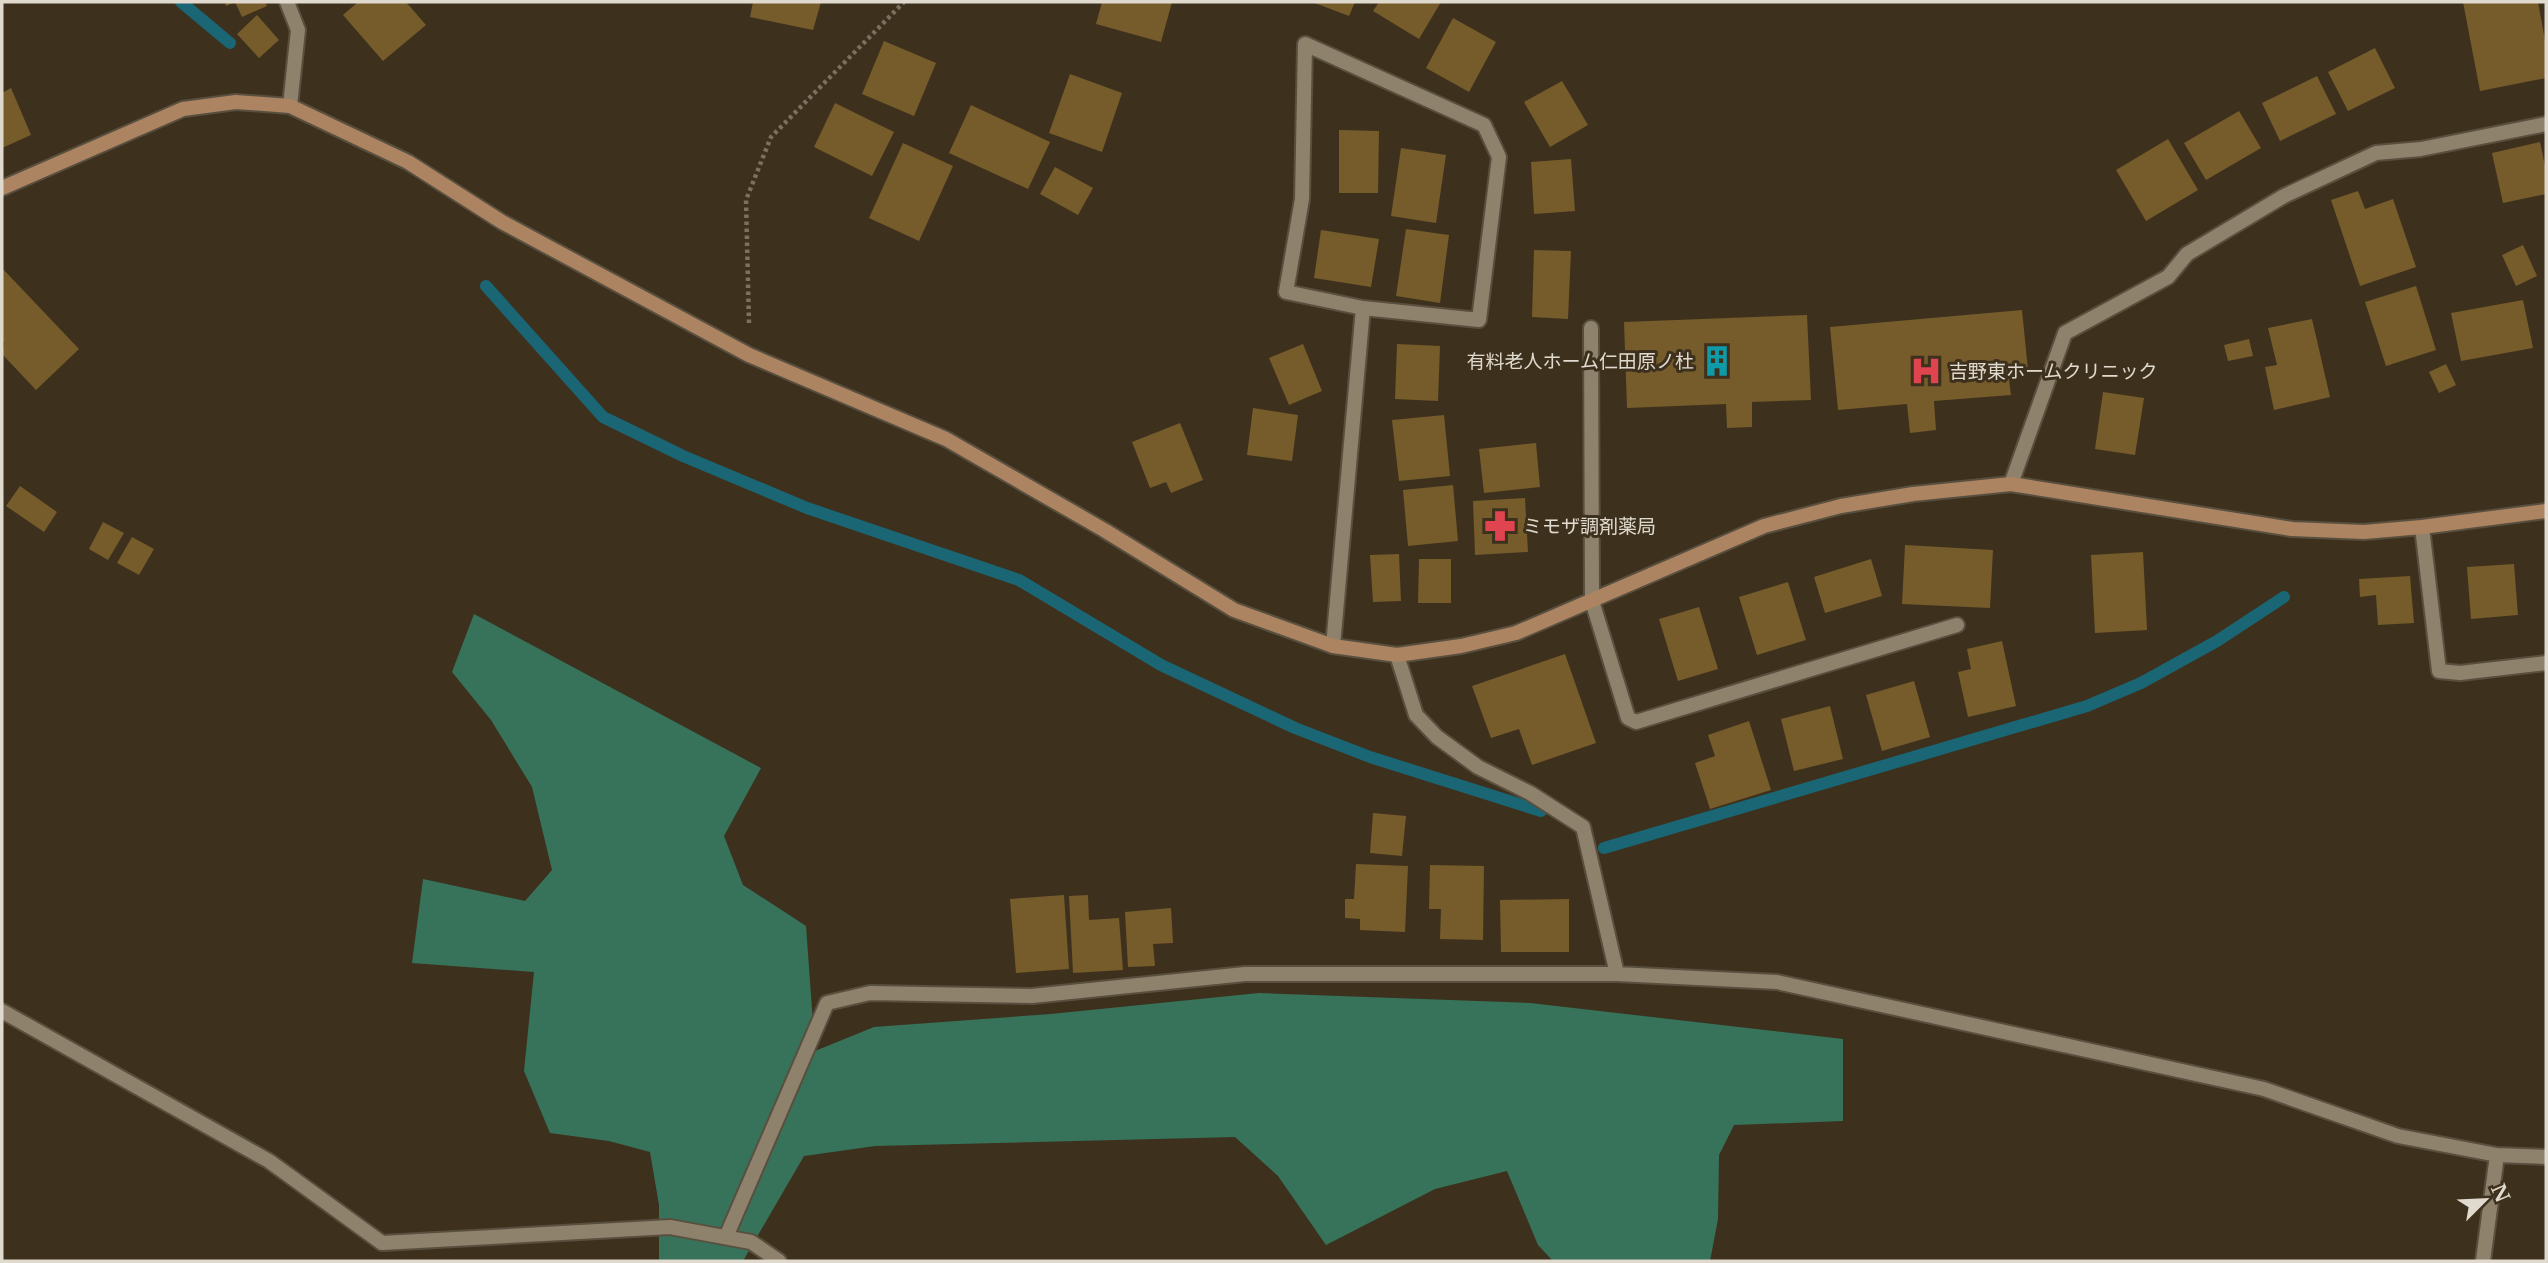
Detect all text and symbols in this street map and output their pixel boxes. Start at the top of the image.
building icon: 有料老人ホーム仁田原ノ杜 [1700,344,1734,378]
place label: 有料老人ホーム仁田原ノ杜 [1467,350,1694,373]
hospital icon: 吉野東ホームクリニック [1909,354,1943,388]
place label: 吉野東ホームクリニック [1949,360,2157,383]
pharmacy icon: ミモザ調剤薬局 [1483,509,1517,543]
place label: ミモザ調剤薬局 [1523,515,1656,538]
north arrow [2450,1165,2520,1235]
text: N [2486,1180,2514,1206]

